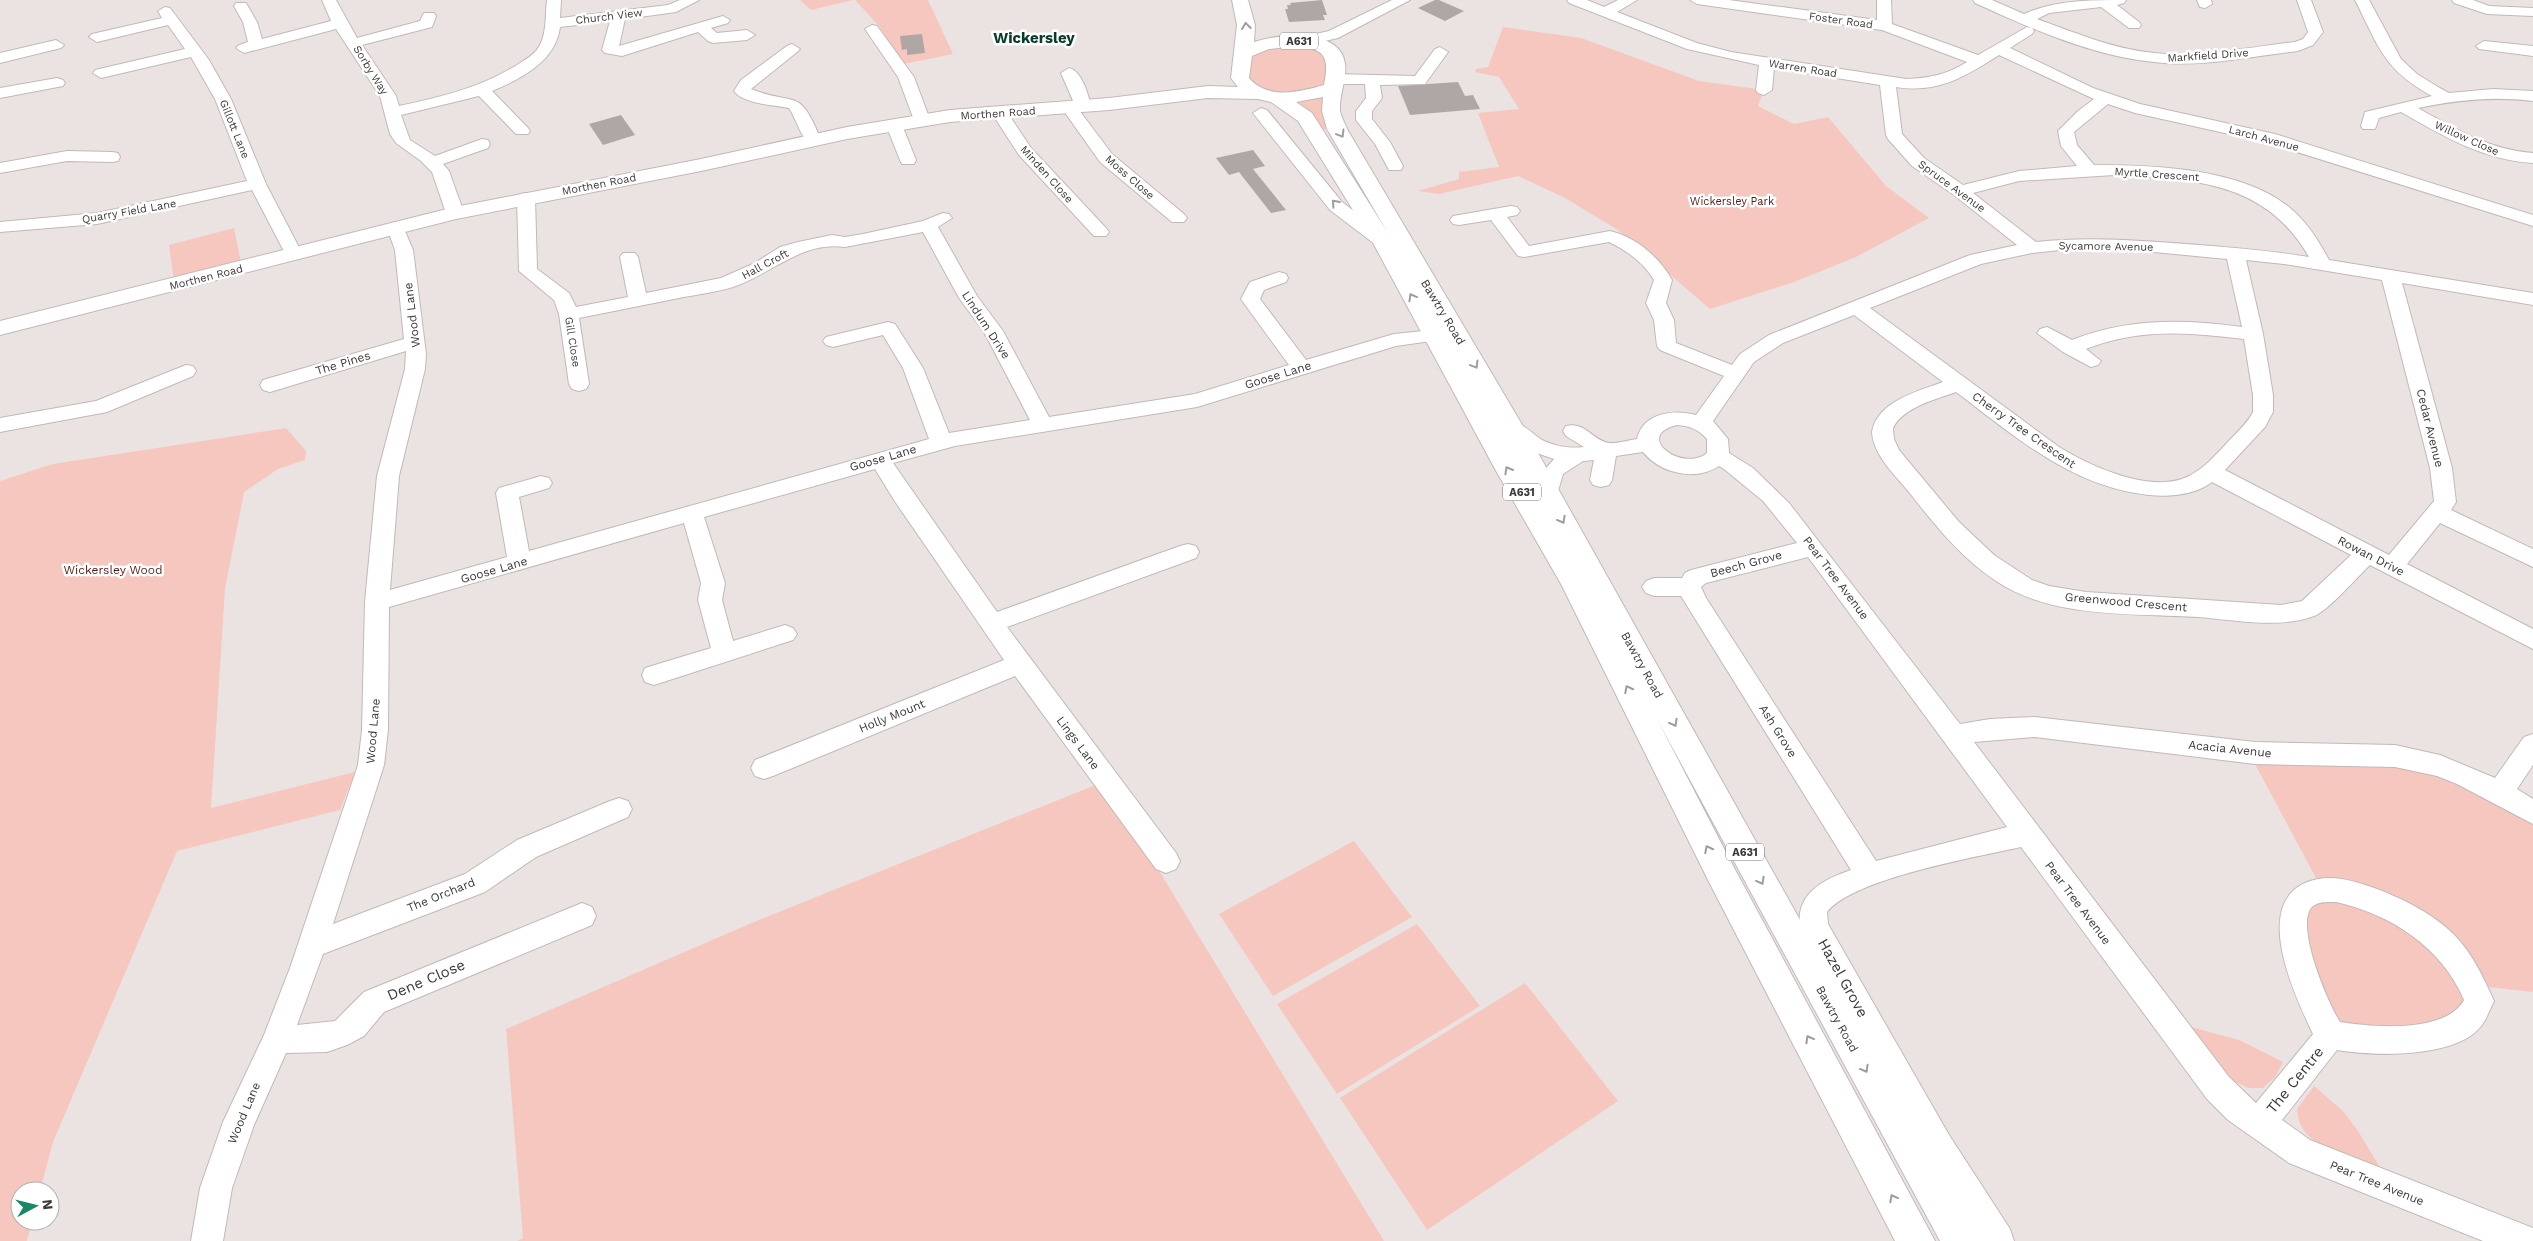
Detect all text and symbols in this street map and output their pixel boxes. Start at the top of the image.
street label: Church View [575,6,643,27]
street label: Foster Road [1808,10,1874,31]
one-way arrow [1241,22,1252,30]
district label: Wickersley [993,29,1075,47]
road number: A631 [1280,32,1318,49]
street label: Sorby Way [350,43,391,98]
street label: Markfield Drive [2167,46,2249,65]
street label: Warren Road [1768,57,1838,80]
street label: Gillott Lane [217,98,252,161]
street label: Morthen Road [960,104,1036,123]
street label: Willow Close [2433,118,2501,158]
street label: Larch Avenue [2227,123,2300,154]
one-way arrow [1334,129,1344,138]
street label: Minden Close [1018,143,1076,206]
street label: Moss Close [1102,152,1157,202]
street label: Spruce Avenue [1916,158,1988,215]
street label: Myrtle Crescent [2114,165,2200,184]
street label: Morthen Road [561,171,637,198]
park label: Wickersley Park [1690,195,1774,208]
street label: Quarry Field Lane [81,197,177,226]
one-way arrow [1332,199,1341,208]
street label: Sycamore Avenue [2058,239,2153,254]
street label: Hall Croft [740,247,791,282]
street label: Morthen Road [168,262,244,293]
street label: Bawtry Road [1418,277,1468,347]
street label: Wood Lane [401,282,423,348]
street label: Lindum Drive [959,288,1013,362]
one-way arrow [1408,293,1418,302]
street label: Gill Close [562,316,583,368]
street label: The Pines [314,348,372,378]
street label: Goose Lane [1243,358,1313,392]
one-way arrow [1469,360,1479,369]
street label: Cedar Avenue [2414,387,2447,469]
street label: Cherry Tree Crescent [1969,389,2079,471]
street label: Goose Lane [848,442,918,474]
one-way arrow [1504,466,1514,475]
road number: A631 [1503,484,1541,501]
one-way arrow [1556,514,1566,523]
street label: Rowan Drive [2335,533,2407,579]
street label: Pear Tree Avenue [1800,534,1872,622]
street label: Beech Grove [1709,548,1783,580]
street label: Goose Lane [459,554,529,586]
park label: Wickersley Wood [64,563,162,577]
street label: Greenwood Crescent [2064,590,2188,614]
street label: Bawtry Road [1618,629,1666,701]
one-way arrow [1623,685,1634,694]
street label: Holly Mount [857,696,927,736]
street label: Wood Lane [363,698,383,764]
street label: Ash Grove [1756,702,1800,760]
street label: Lings Lane [1053,714,1103,772]
one-way arrow [1668,718,1678,727]
street label: Acacia Avenue [2188,738,2272,760]
road number: A631 [1726,844,1764,860]
one-way arrow [1704,845,1714,854]
street label: Pear Tree Avenue [2042,859,2114,947]
street label: The Orchard [405,875,477,915]
one-way arrow [1755,876,1765,885]
street label: Hazel Grove [1814,935,1872,1021]
street label: Dene Close [384,956,468,1004]
street label: Bawtry Road [1813,983,1861,1055]
one-way arrow [1805,1035,1815,1044]
street label: The Centre [2263,1043,2327,1117]
one-way arrow [1858,1064,1868,1073]
street label: Wood Lane [225,1080,263,1146]
street label: Pear Tree Avenue [2328,1158,2426,1208]
north arrow [10,1181,60,1231]
one-way arrow [1889,1194,1899,1203]
text: N [39,1198,56,1211]

